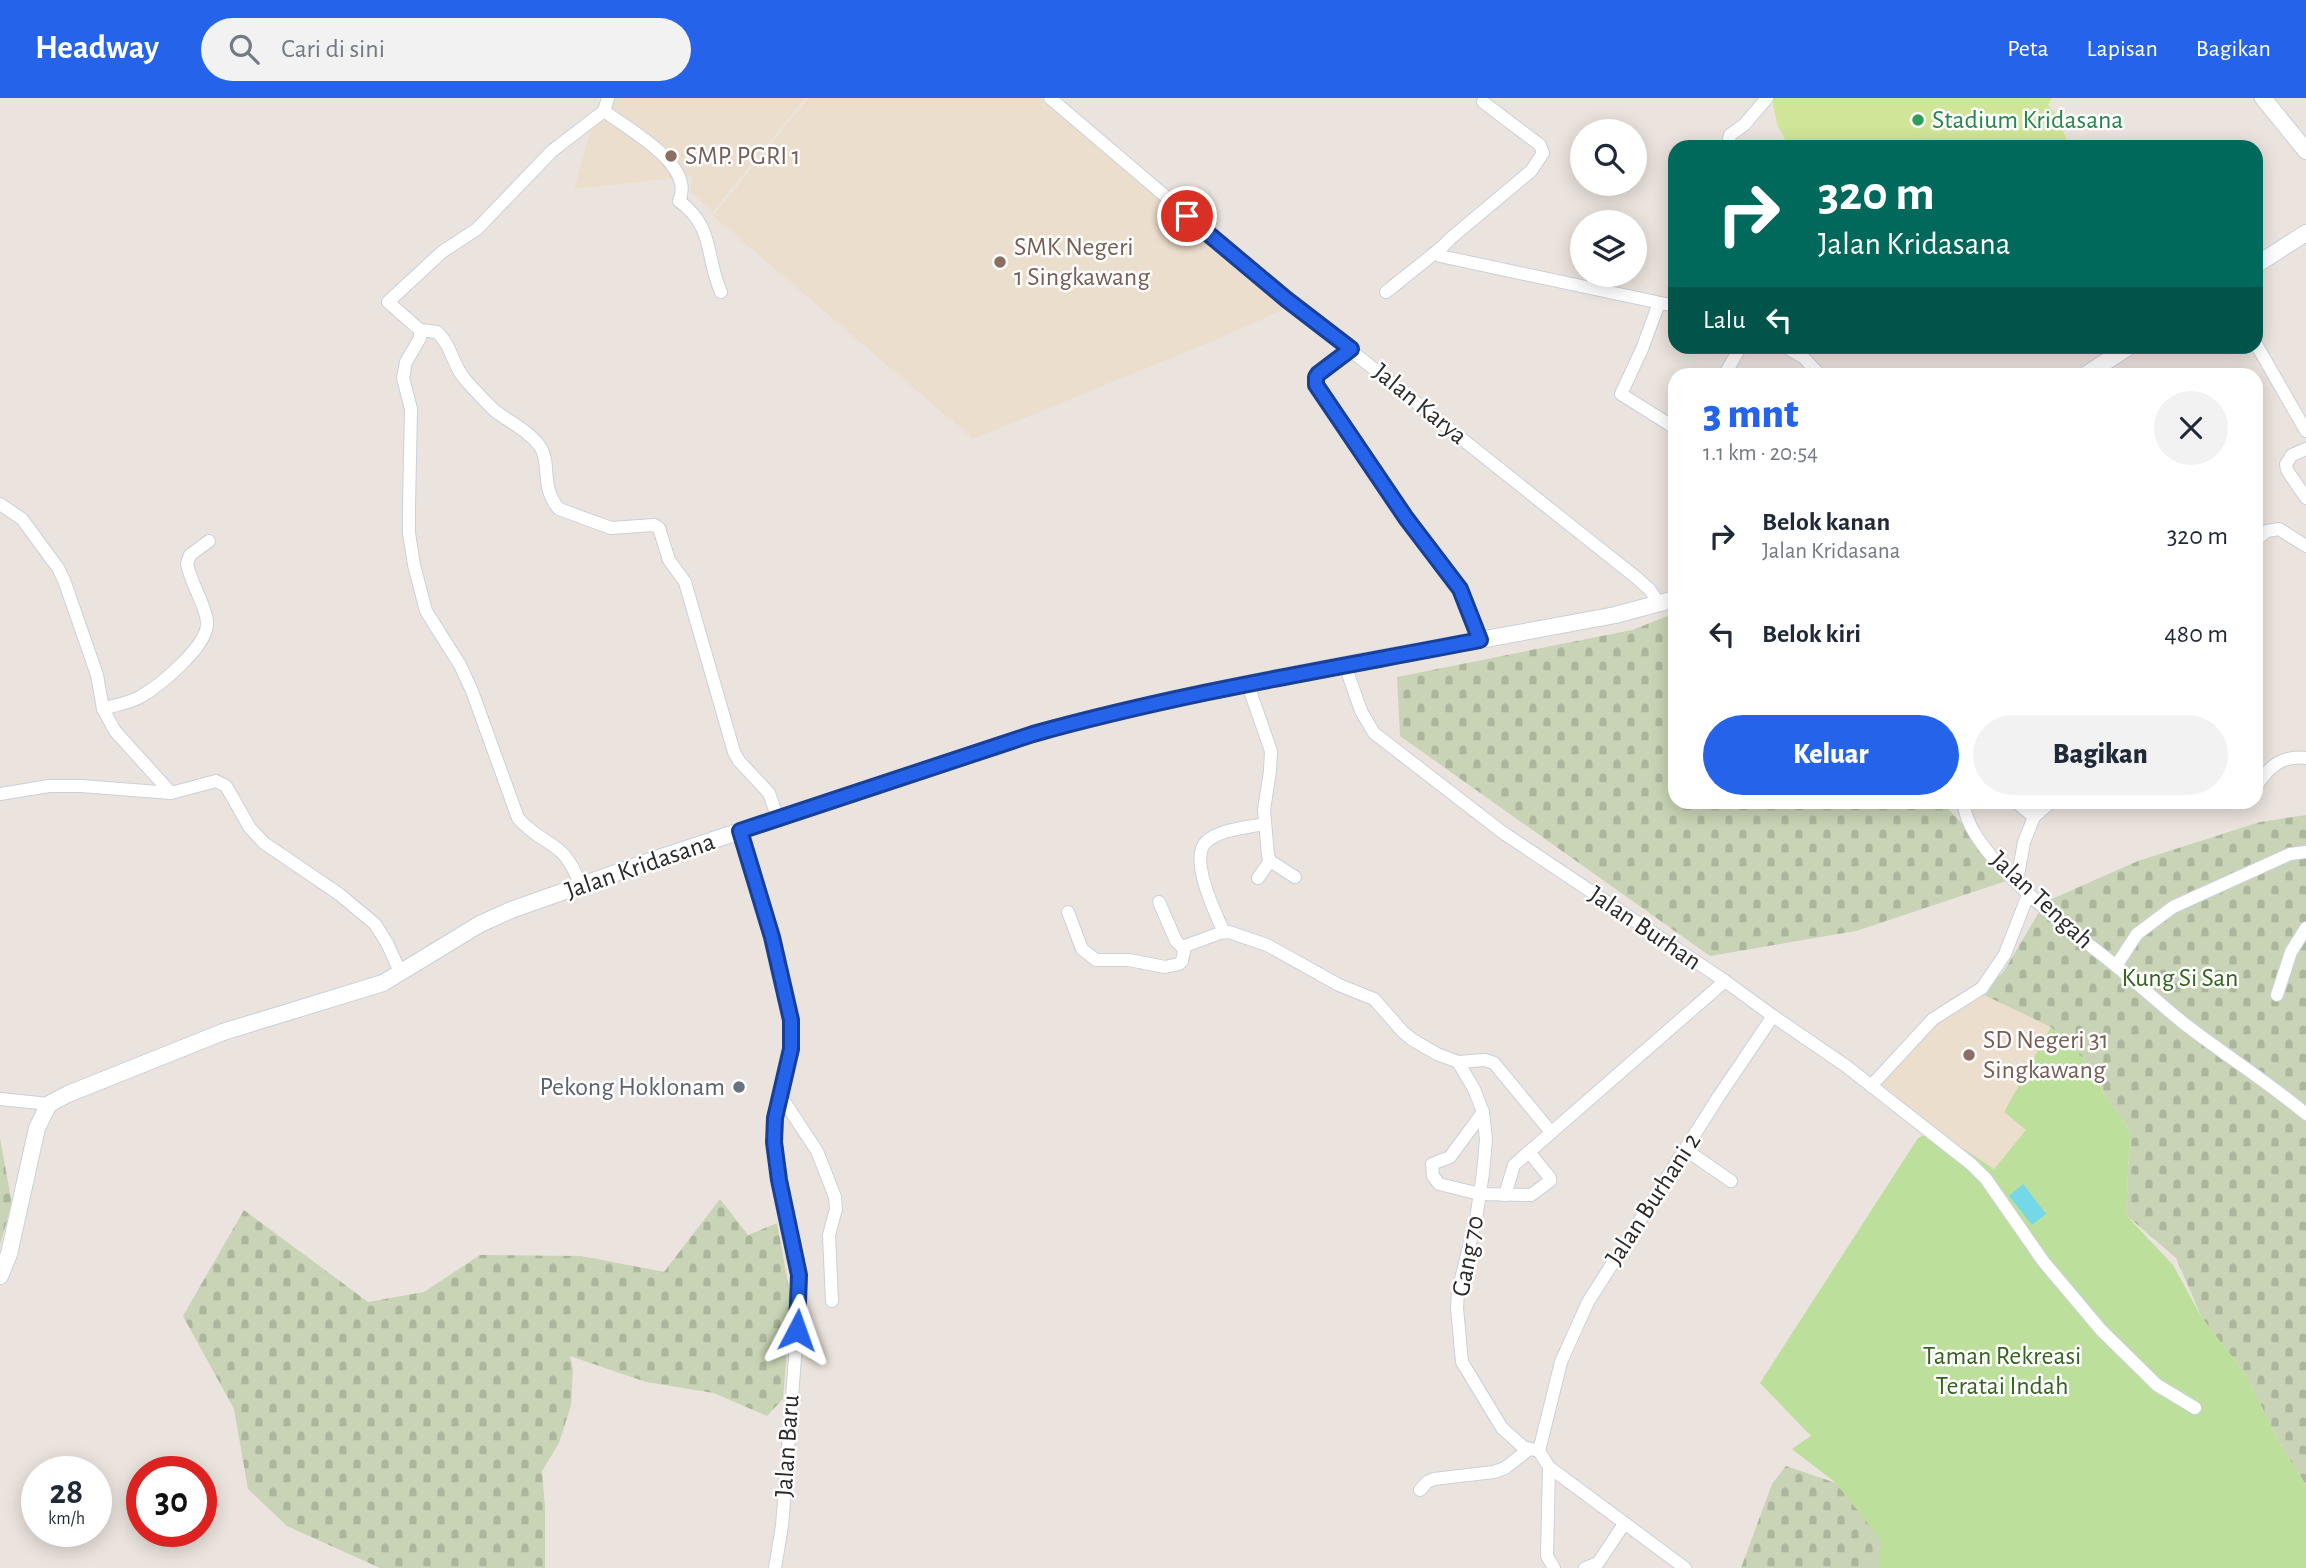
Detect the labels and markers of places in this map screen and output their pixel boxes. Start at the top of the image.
place label: Stadium Kridasana [1932,107,2123,133]
marker: Stadium Kridasana [1910,112,1926,128]
place label: SMP. PGRI 1 [685,143,801,169]
marker: SMP. PGRI 1 [663,148,679,164]
pin [1157,186,1217,246]
place label: SMK Negeri 1 Singkawang [1014,234,1150,290]
marker: SMK Negeri 1 Singkawang [992,254,1008,270]
place label: SD Negeri 31 Singkawang [1983,1027,2109,1083]
marker: SD Negeri 31 Singkawang [1961,1047,1977,1063]
place label: Pekong Hoklonam [539,1074,725,1100]
marker: Pekong Hoklonam [731,1079,747,1095]

